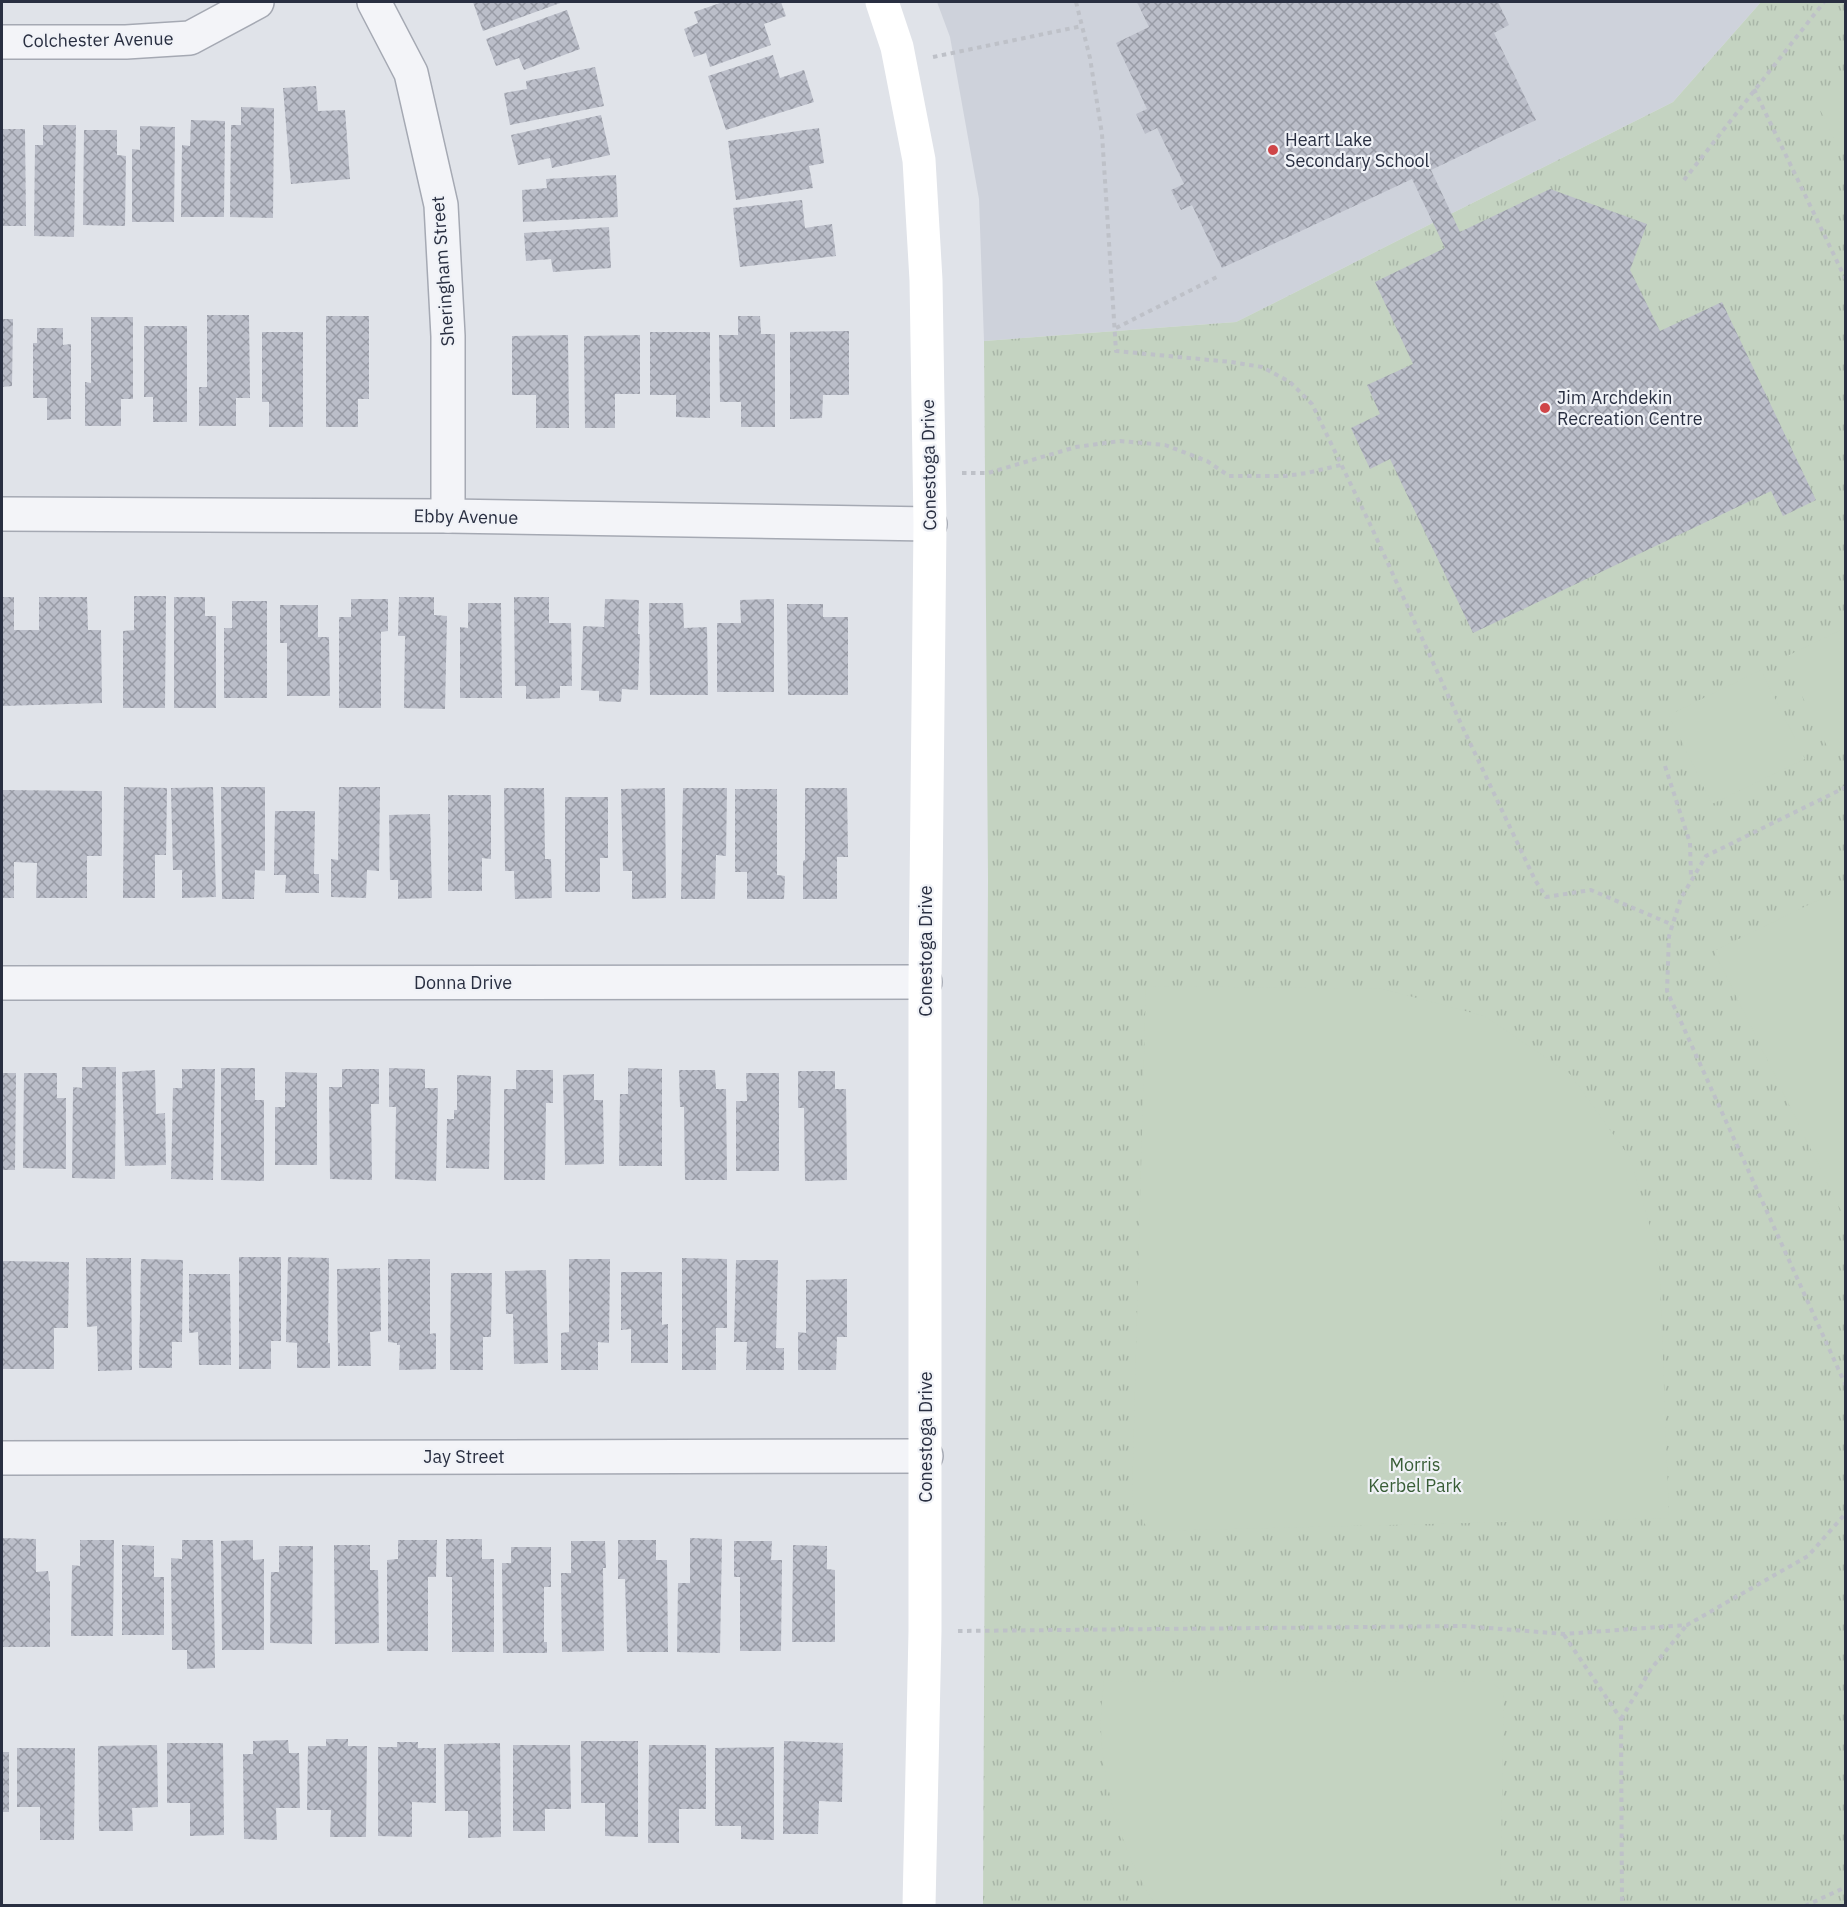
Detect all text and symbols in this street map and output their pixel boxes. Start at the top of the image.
street label: Colchester Avenue [22,27,174,52]
place label: Heart Lake Secondary School [1285,128,1430,172]
marker: Heart Lake Secondary School [1266,143,1280,157]
street label: Sheringham Street [426,195,459,347]
place label: Jim Archdekin Recreation Centre [1557,386,1703,430]
street label: Conestoga Drive [916,399,941,531]
marker: Jim Archdekin Recreation Centre [1538,401,1552,415]
street label: Ebby Avenue [414,504,519,529]
street label: Conestoga Drive [914,885,937,1017]
street label: Donna Drive [414,971,512,994]
street label: Conestoga Drive [914,1371,937,1503]
street label: Jay Street [423,1445,505,1468]
park label: Morris Kerbel Park [1368,1453,1462,1497]

